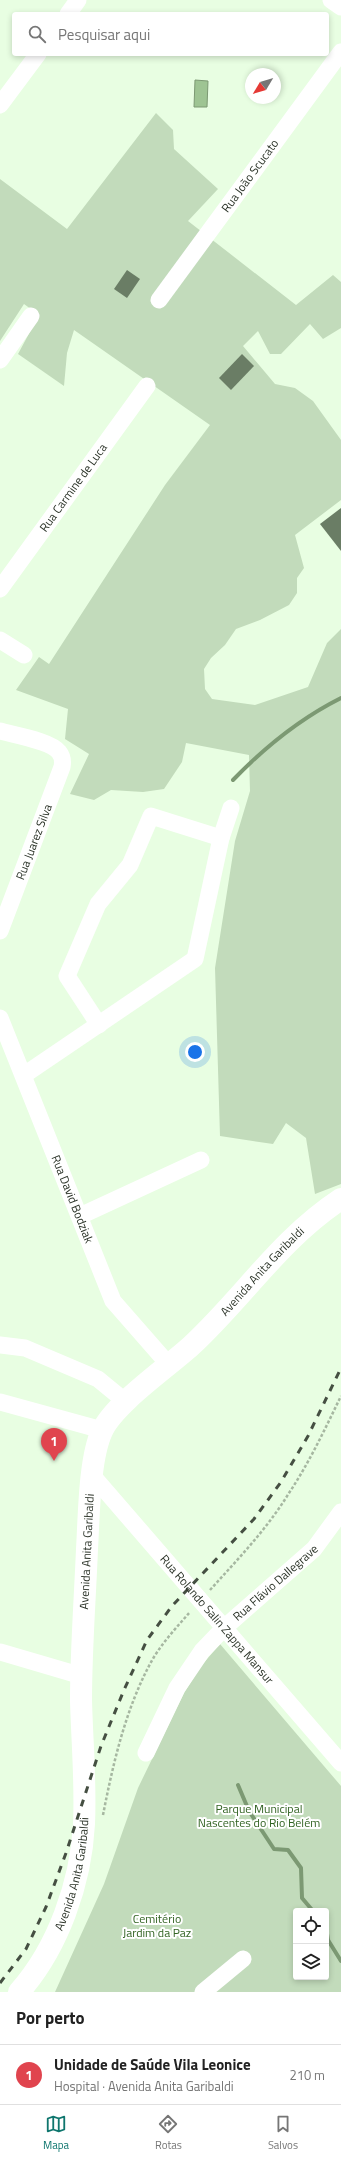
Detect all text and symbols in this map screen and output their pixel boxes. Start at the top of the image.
search box [12,12,329,56]
icon: search [26,23,48,45]
text: Pesquisar aqui [58,23,150,46]
north arrow [245,68,281,104]
street label: Rua João Scucato [216,135,283,216]
street label: Rua Carmine de Luca [34,439,111,536]
street label: Rua Juarez Silva [10,801,57,883]
your location [185,1042,205,1062]
street label: Rua David Bodziak [47,1152,99,1246]
street label: Avenida Anita Garibaldi [215,1222,308,1320]
pin: 1 [41,1428,67,1461]
street label: Avenida Anita Garibaldi [74,1493,99,1610]
street label: Rua Flávio Dallegrave [228,1540,322,1625]
street label: Rua Rolando Salin Zappa Mansur [156,1550,279,1688]
park label: Parque Municipal Nascentes do Rio Belém [198,1799,320,1832]
street label: Avenida Anita Garibaldi [49,1817,93,1933]
map controls [293,1908,329,1980]
button: locate [293,1908,329,1944]
park label: Cemitério Jardim da Paz [123,1909,191,1942]
button: layers [293,1944,329,1980]
text: Por perto [16,2005,85,2031]
text: Unidade de Saúde Vila Leonice [54,2053,251,2076]
text: 1 [25,2065,33,2085]
text: 210 m [289,2065,325,2085]
text: Hospital · Avenida Anita Garibaldi [54,2076,234,2096]
tab: Mapa [43,2113,69,2153]
tab: Rotas [155,2113,182,2153]
tab: Salvos [268,2113,298,2153]

